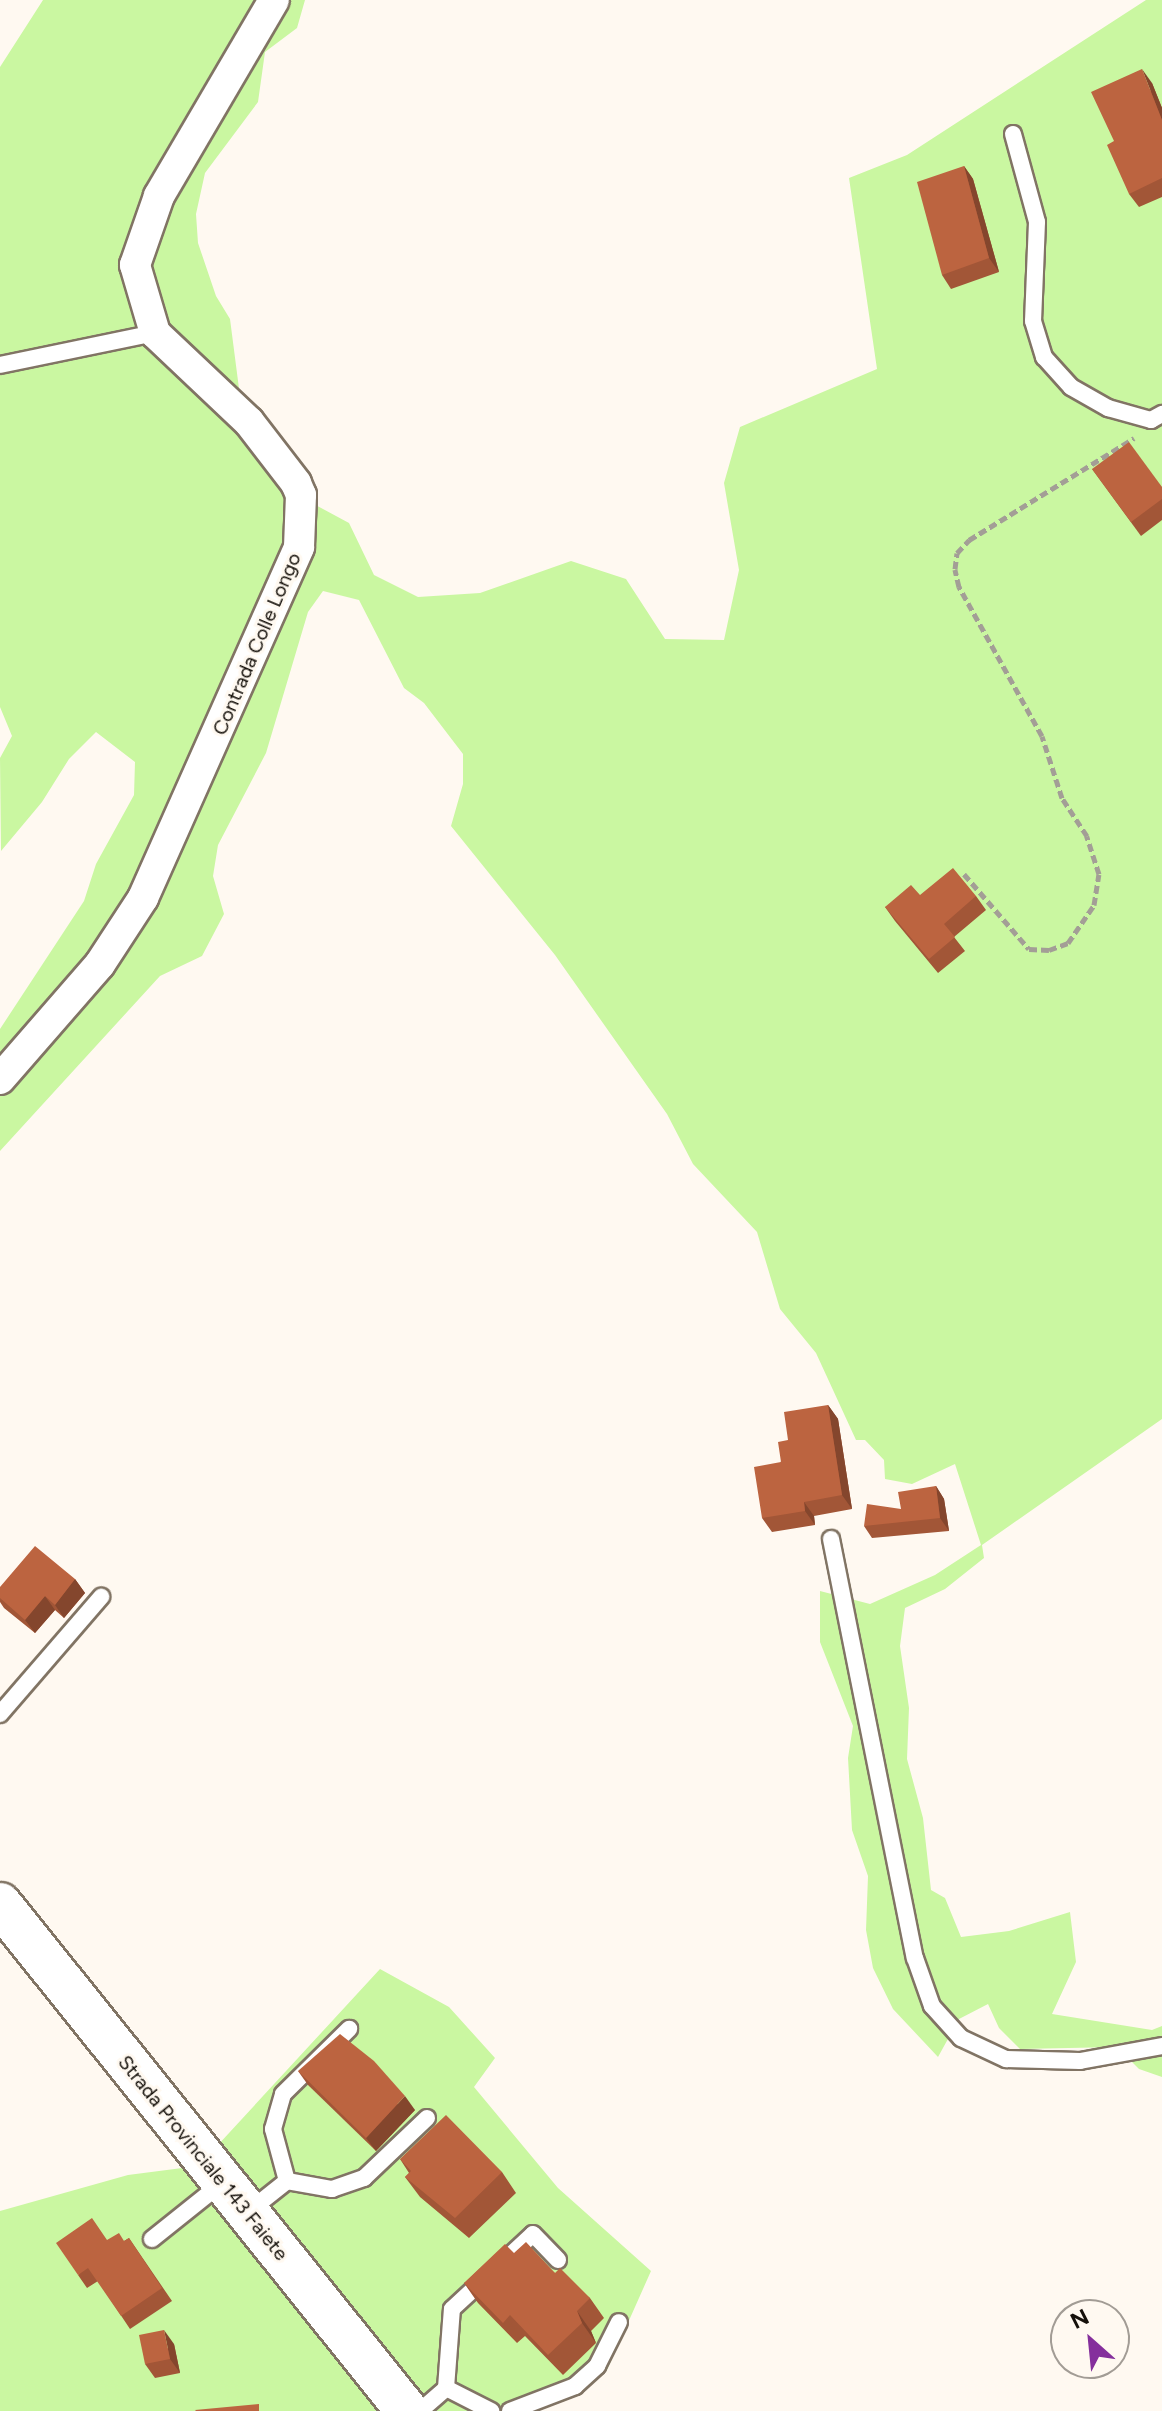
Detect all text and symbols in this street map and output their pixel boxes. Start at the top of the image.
street label: Contrada Colle Longo [208,549,306,739]
street label: Strada Provinciale 143 Faiete [113,2051,293,2265]
north arrow [1050,2299,1130,2379]
text: N [1066,2303,1093,2335]

